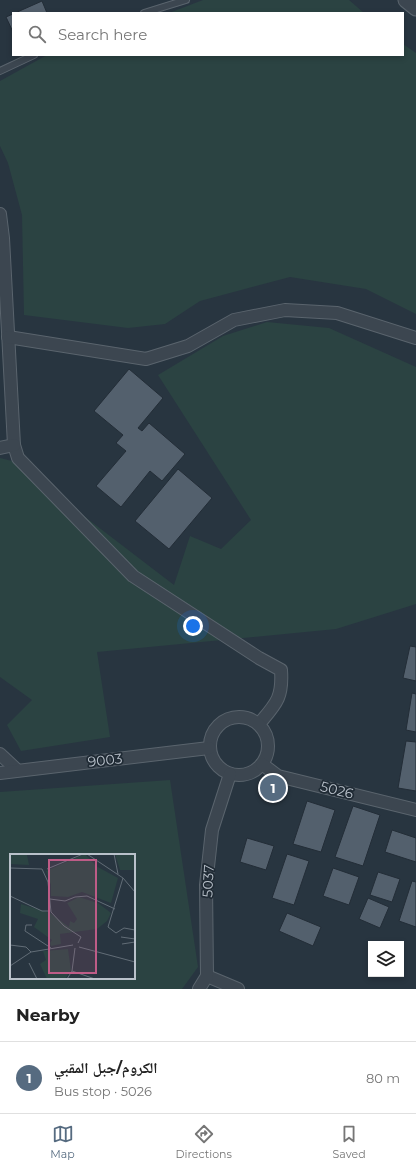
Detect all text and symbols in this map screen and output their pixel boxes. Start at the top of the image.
search box [12,12,404,56]
icon: search [26,23,48,45]
text: Search here [58,25,147,44]
your location [183,616,203,636]
street label: 9003 [87,749,123,771]
pin: 1 [260,773,286,803]
street label: 5026 [319,777,356,803]
inset map [10,854,135,979]
street label: 5037 [198,864,218,898]
map controls [368,941,404,977]
button: layers [368,941,404,977]
text: Nearby [16,1005,80,1025]
text: الكروم/جبل المقبي [54,1058,158,1077]
text: 1 [26,1070,32,1086]
text: 80 m [366,1070,400,1086]
text: Bus stop · 5026 [54,1083,152,1099]
tab: Map [50,1123,75,1161]
tab: Directions [176,1123,232,1161]
tab: Saved [333,1123,366,1161]

